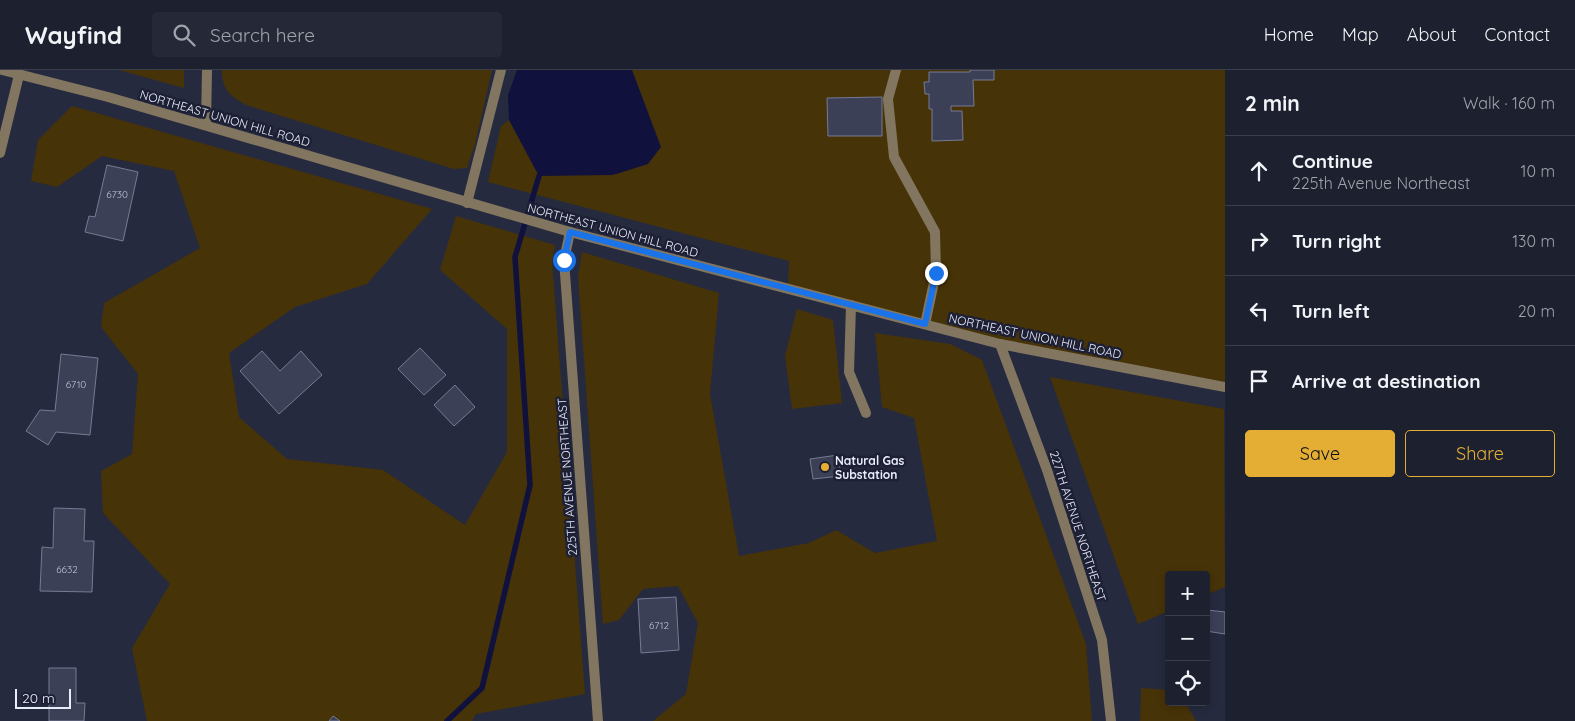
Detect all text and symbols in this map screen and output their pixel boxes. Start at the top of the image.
search box [152,12,502,57]
text: Wayfind [25,20,122,50]
icon: search [170,21,198,49]
text: Search here [210,23,315,47]
text: Home [1264,23,1314,46]
text: Map [1342,23,1379,46]
text: About [1407,23,1457,46]
text: Contact [1485,23,1550,46]
street label: NORTHEAST UNION HILL ROAD [138,87,312,150]
text: 2 min [1245,90,1300,116]
text: Walk · 160 m [1463,93,1555,113]
text: Continue [1292,149,1373,173]
icon: ahead [1245,157,1273,185]
text: 10 m [1521,161,1555,181]
text: 225th Avenue Northeast [1292,173,1470,193]
house number: 6730 [106,188,128,201]
street label: NORTHEAST UNION HILL ROAD [526,200,700,260]
icon: right [1245,227,1273,255]
text: Turn right [1292,229,1381,253]
text: 130 m [1512,231,1555,251]
route start [553,249,576,272]
route end [925,262,948,285]
icon: left [1245,297,1273,325]
text: Turn left [1292,299,1370,323]
text: 20 m [1518,301,1555,321]
street label: NORTHEAST UNION HILL ROAD [947,310,1123,362]
icon: arrive [1245,367,1273,395]
text: Arrive at destination [1292,369,1481,393]
house number: 6710 [66,378,86,391]
street label: 225TH AVENUE NORTHEAST [554,398,580,556]
button: Save [1245,430,1395,477]
button: Share [1405,430,1555,477]
street label: 227TH AVENUE NORTHEAST [1047,449,1109,603]
place label: Natural Gas Substation [835,453,905,482]
marker: Natural Gas Substation [819,461,831,473]
house number: 6632 [56,563,78,576]
map controls [1165,571,1210,706]
button: + [1165,571,1210,616]
button: − [1165,616,1210,661]
house number: 6712 [649,619,670,632]
button: locate [1165,661,1210,706]
scale bar [15,686,71,709]
text: 20 m [22,689,55,707]

